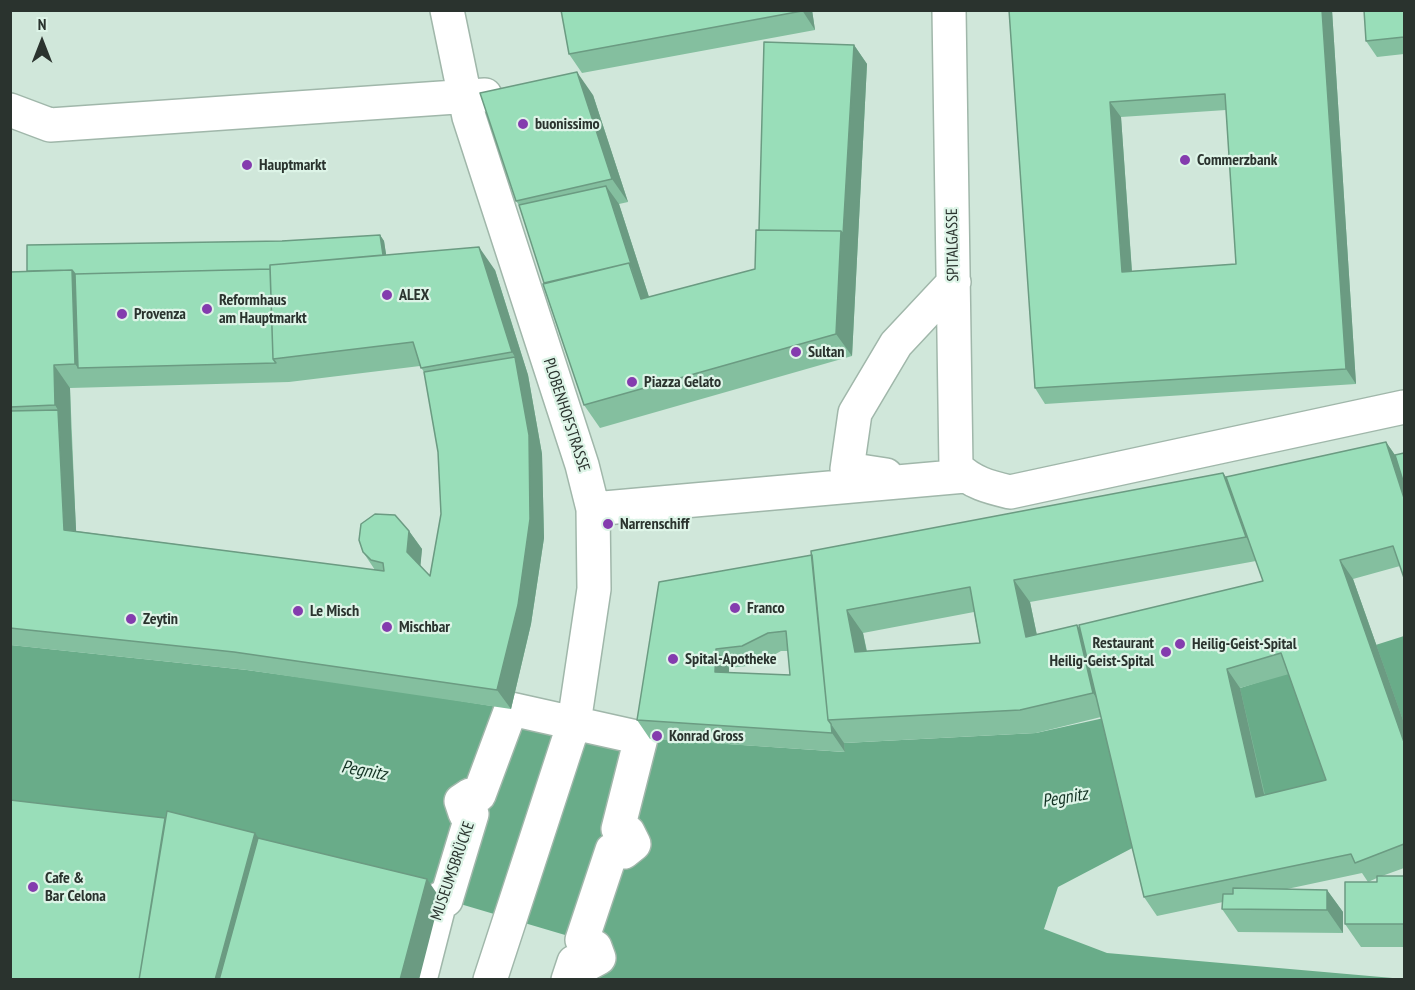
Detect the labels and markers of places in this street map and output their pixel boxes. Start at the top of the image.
place label: buonissimo [535,114,600,134]
marker: buonissimo [516,117,530,131]
place label: Commerzbank [1197,150,1277,170]
marker: Commerzbank [1178,153,1192,167]
place label: Hauptmarkt [259,155,326,175]
marker: Hauptmarkt [240,158,254,172]
place label: ALEX [399,285,429,305]
marker: ALEX [380,288,394,302]
place label: Reformhaus am Hauptmarkt [219,290,307,328]
marker: Reformhaus am Hauptmarkt [200,302,214,316]
place label: Provenza [134,304,186,324]
marker: Provenza [115,307,129,321]
place label: Sultan [808,342,844,362]
marker: Sultan [789,345,803,359]
place label: Piazza Gelato [644,372,721,392]
marker: Piazza Gelato [625,375,639,389]
place label: Narrenschiff [620,514,689,534]
marker: Narrenschiff [601,517,615,531]
place label: Franco [747,598,785,618]
place label: Le Misch [310,601,359,621]
marker: Franco [728,601,742,615]
marker: Le Misch [291,604,305,618]
place label: Zeytin [143,609,178,629]
marker: Zeytin [124,612,138,626]
place label: Mischbar [399,617,450,637]
marker: Mischbar [380,620,394,634]
place label: Restaurant Heilig-Geist-Spital [1049,633,1154,671]
place label: Heilig-Geist-Spital [1192,634,1297,654]
marker: Heilig-Geist-Spital [1173,637,1187,651]
marker: Restaurant Heilig-Geist-Spital [1159,645,1173,659]
place label: Spital-Apotheke [685,649,777,669]
marker: Spital-Apotheke [666,652,680,666]
place label: Konrad Gross [669,726,744,746]
marker: Konrad Gross [650,729,664,743]
place label: Cafe & Bar Celona [45,868,106,906]
marker: Cafe & Bar Celona [26,880,40,894]

